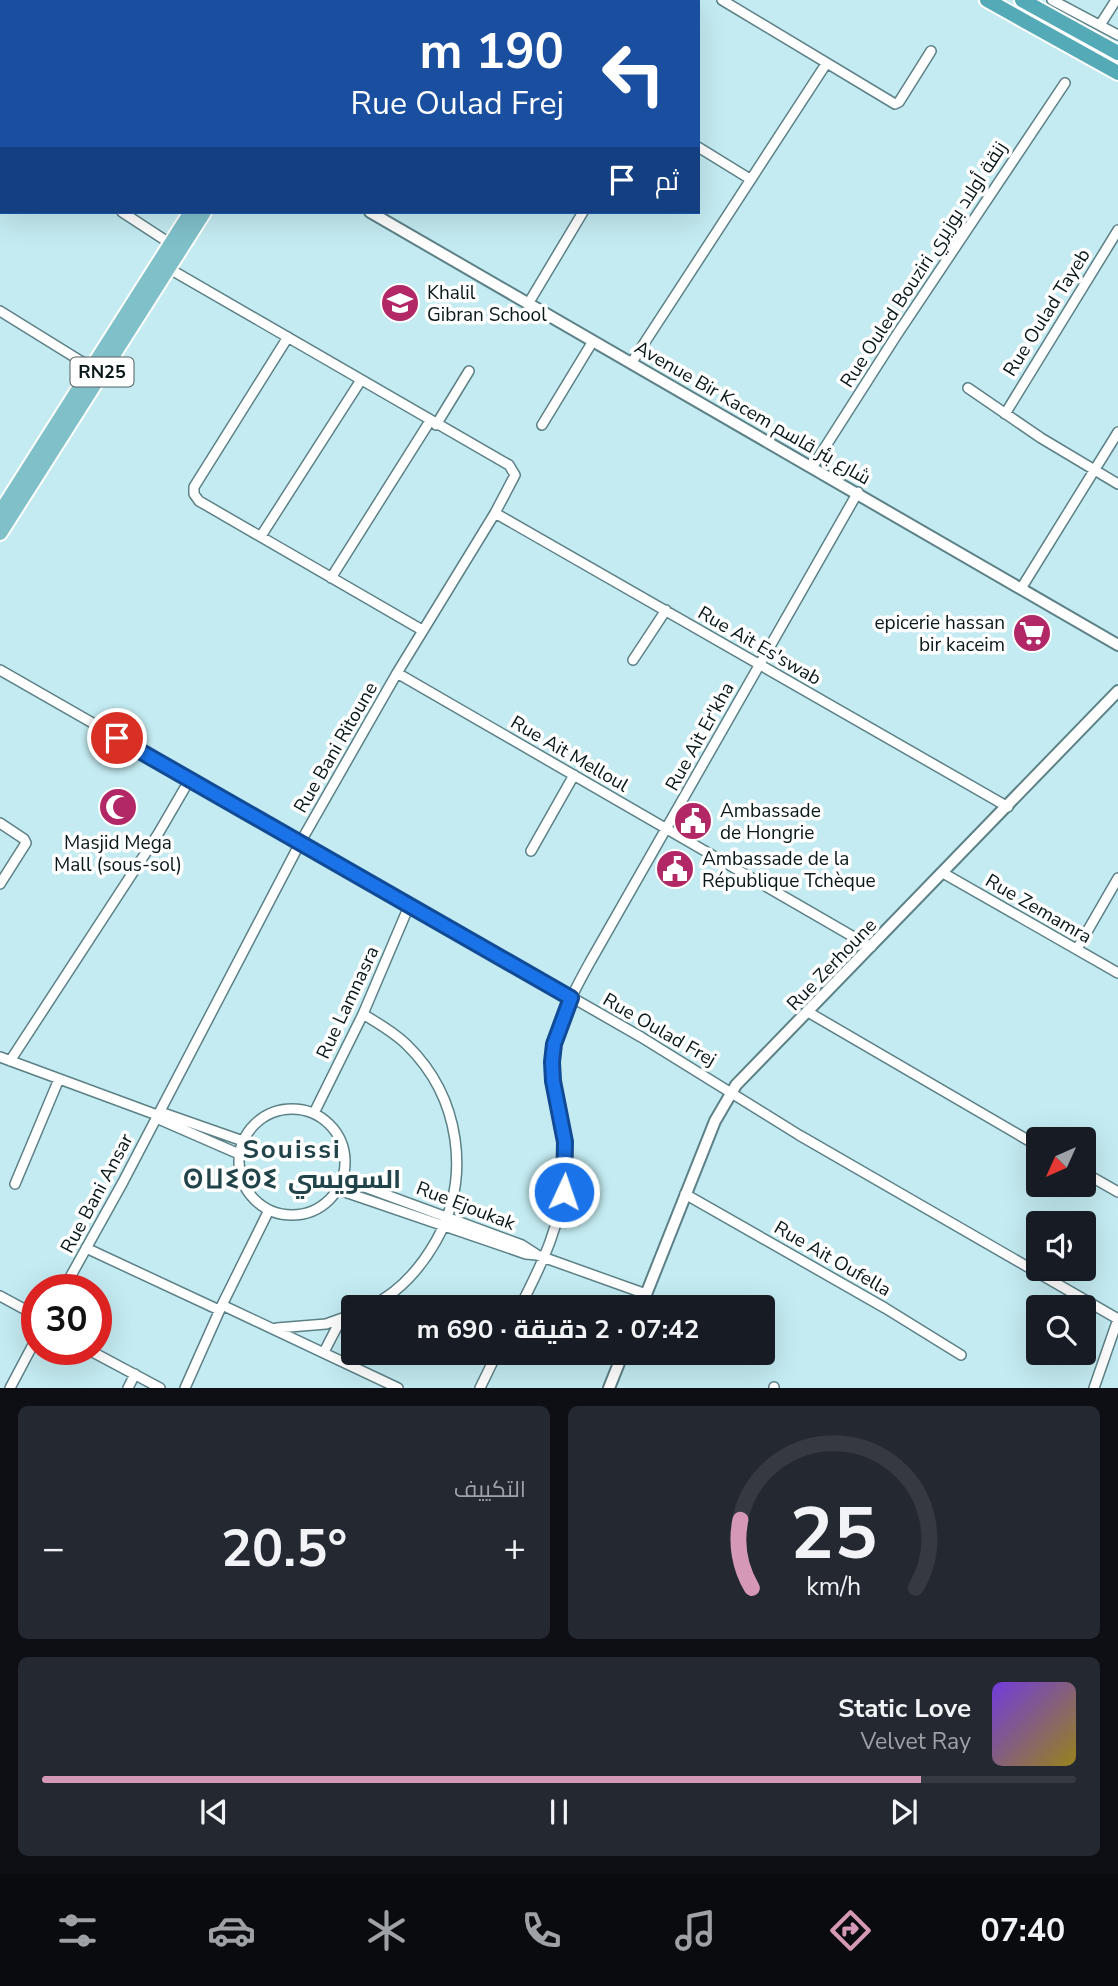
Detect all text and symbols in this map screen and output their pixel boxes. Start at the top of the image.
text: 190 m [420,18,564,85]
icon: left [588,28,679,119]
text: Rue Oulad Frej [351,82,564,125]
street label: Rue Ouled Bouziri زنقة أولاد بوزيري [834,136,1014,393]
icon: arrive [603,161,641,199]
text: ثم [655,164,679,199]
street label: Rue Oulad Tayeb [997,244,1097,381]
place label: Khalil Gibran School [427,280,547,328]
school or university icon: Khalil Gibran School [379,282,421,324]
street label: Avenue Bir Kacem شارع بئر قاسم [630,334,875,491]
road number: RN25 [70,358,134,386]
street label: Rue Ait Es'swab [693,600,826,692]
place label: epicerie hassan bir kaceim [874,610,1005,658]
supermarket icon: epicerie hassan bir kaceim [1011,612,1053,654]
street label: Rue Bani Ritoune [288,677,384,818]
street label: Rue Ait Er'kha [659,677,740,796]
pin [87,708,147,768]
street label: Rue Ait Melloul [506,709,634,798]
icon: arrive [98,719,136,757]
mosque icon: Masjid Mega Mall (sous-sol) [97,786,139,828]
place label: Ambassade de Hongrie [720,798,821,846]
public building icon: Ambassade de Hongrie [672,800,714,842]
place label: Masjid Mega Mall (sous-sol) [54,830,182,878]
place label: Ambassade de la République Tchèque [702,846,876,894]
public building icon: Ambassade de la République Tchèque [654,848,696,890]
street label: Rue Zemamra [981,868,1096,950]
street label: Rue Zerhoune [781,913,882,1017]
street label: Rue Lamnasra [310,942,385,1063]
street label: Rue Oulad Frej [598,987,721,1073]
north arrow [1026,1127,1096,1197]
map controls [1026,1127,1096,1365]
street label: Rue Bani Ansar [54,1129,139,1258]
district label: Souissi ⵙⵡⵉⵙⵉ السويسي [183,1132,401,1199]
position arrow [527,1155,601,1229]
street label: Rue Ejoukak [412,1175,519,1237]
button: sound [1026,1211,1096,1281]
street label: Rue Ait Oufella [769,1215,896,1303]
speed limit sign: 30 [21,1274,112,1365]
button: search [1026,1295,1096,1365]
text: 07:42 · 2 دقيقة · 690 m [417,1312,699,1347]
text: التكييف [454,1474,526,1505]
text: 25 [790,1485,878,1585]
text: 20.5° [221,1513,347,1584]
text: − [42,1523,65,1574]
text: + [503,1523,526,1574]
text: km/h [806,1570,862,1604]
text: Static Love [838,1691,971,1726]
text: Velvet Ray [861,1726,971,1757]
icon: previous [195,1793,233,1831]
icon: pause [540,1793,578,1831]
icon: next [885,1793,923,1831]
icon: filters [53,1906,102,1955]
icon: car [207,1906,256,1955]
icon: climate [362,1906,411,1955]
icon: phone [517,1906,566,1955]
icon: music [671,1906,720,1955]
icon: directions [826,1906,875,1955]
text: 07:40 [980,1909,1065,1952]

